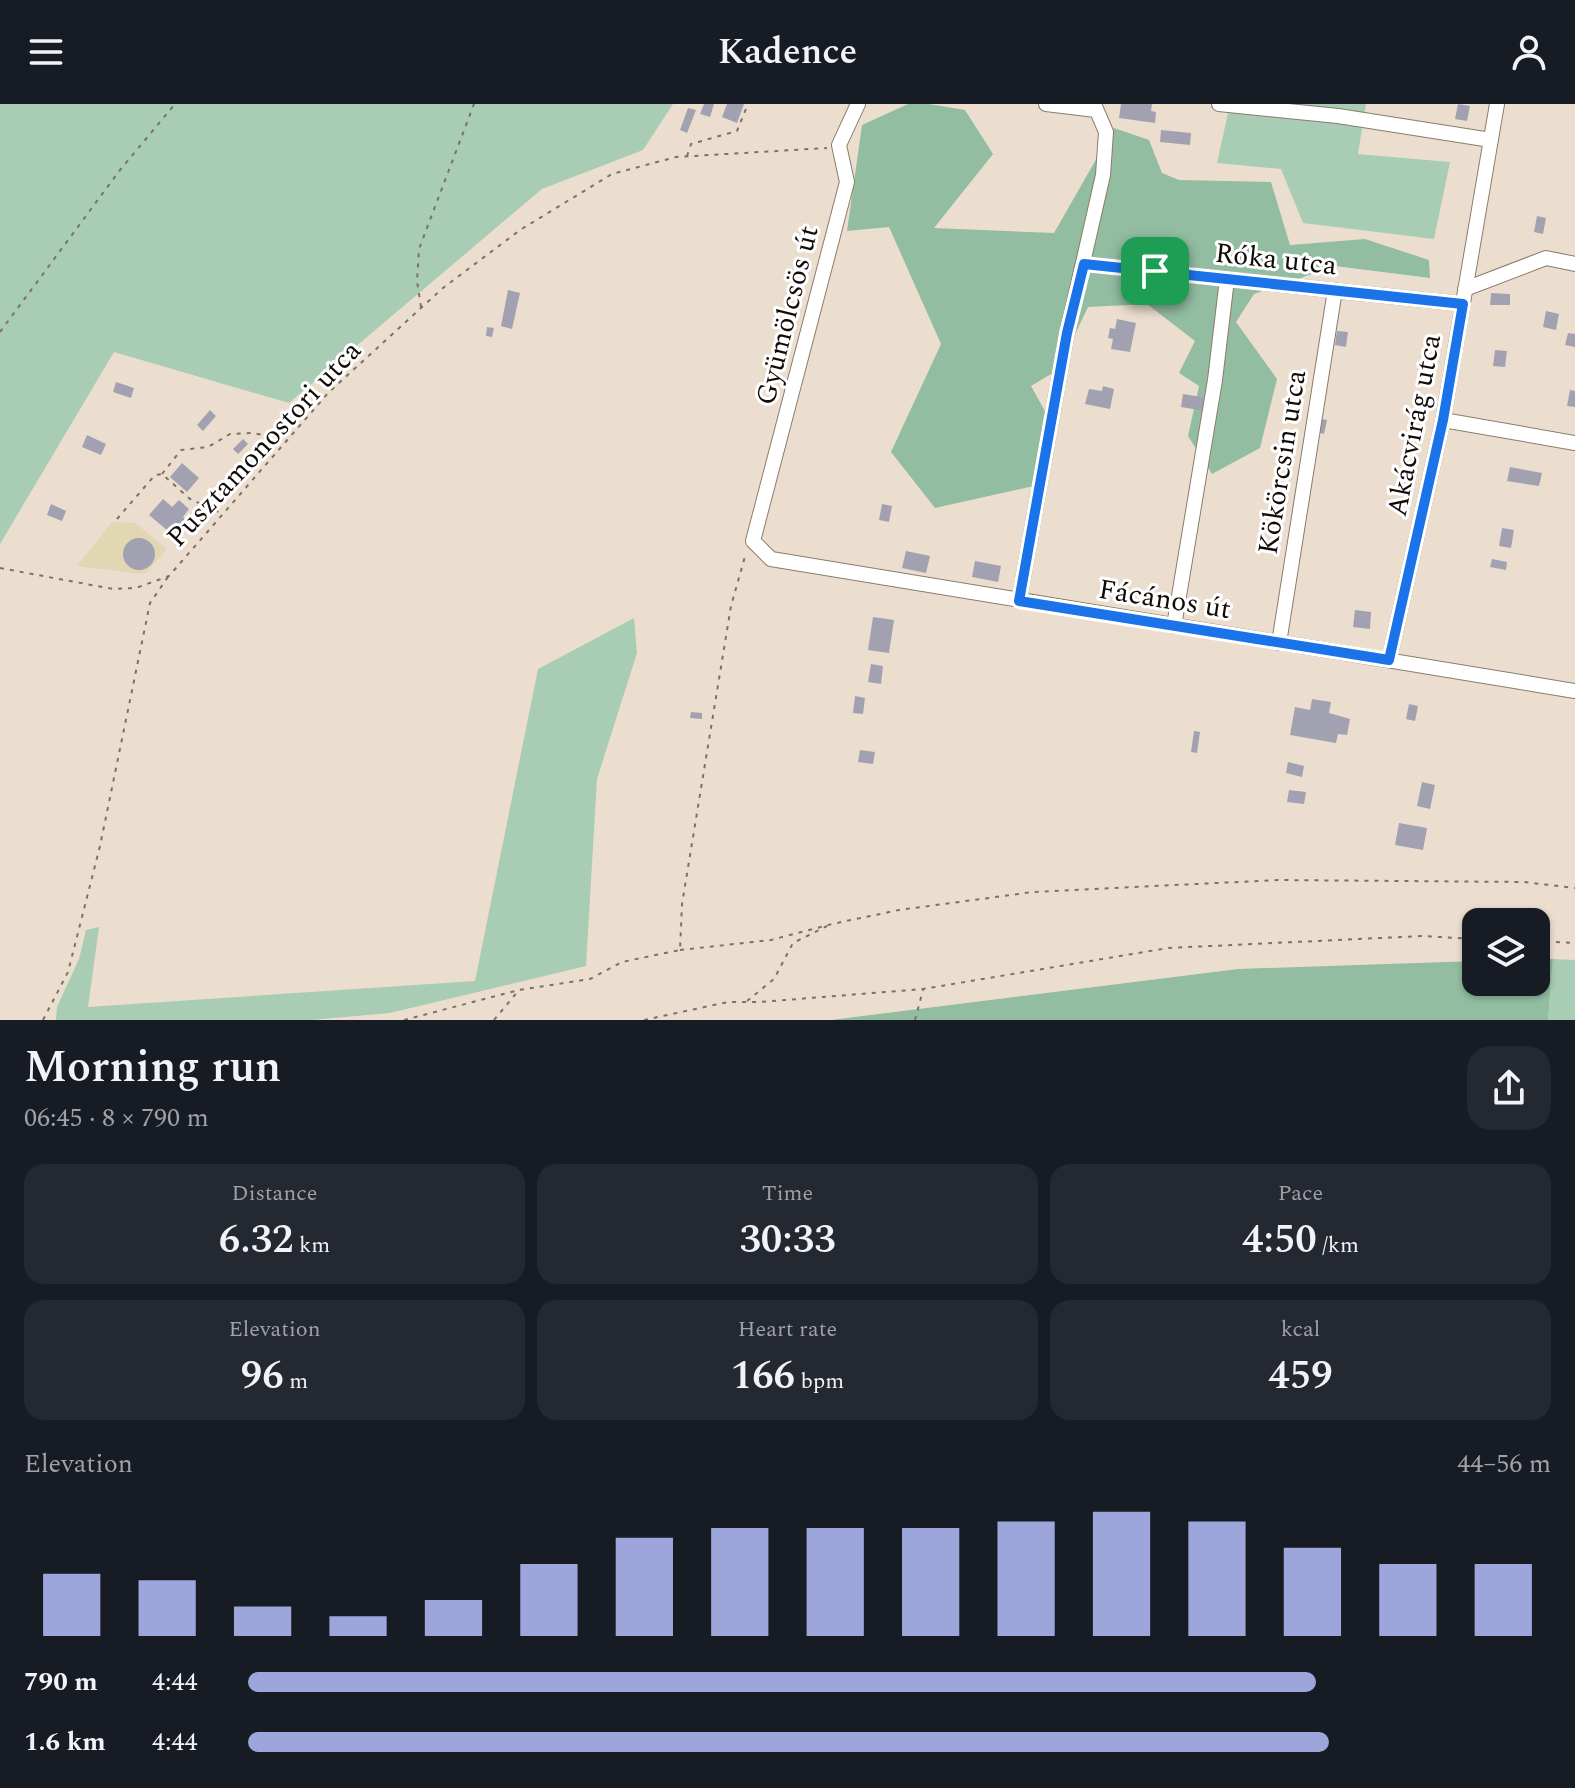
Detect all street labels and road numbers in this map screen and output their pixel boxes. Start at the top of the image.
street label: Gyümölcsös út [744,221,831,410]
street label: Róka utca [1213,232,1339,287]
street label: Akácvirág utca [1376,330,1453,520]
street label: Pusztamonostori utca [156,331,372,557]
street label: Kökörcsin utca [1247,367,1318,558]
street label: Fácános út [1095,568,1234,631]

